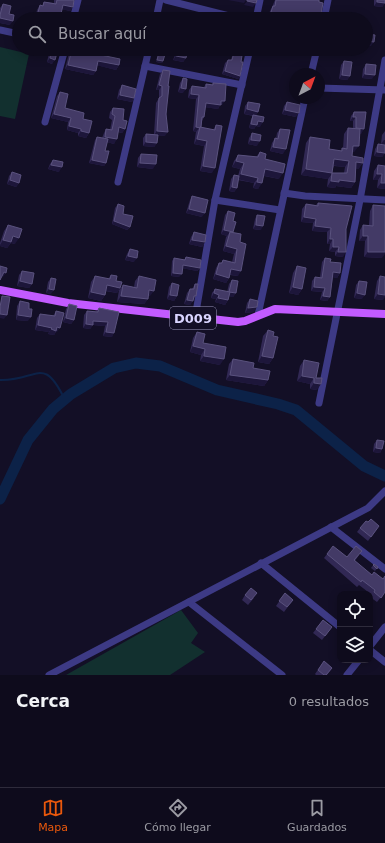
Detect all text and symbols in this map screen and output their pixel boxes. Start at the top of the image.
search box [12,12,373,56]
icon: search [26,23,48,45]
text: Buscar aquí [58,25,146,43]
north arrow [289,68,325,104]
road number: D009 [170,307,216,329]
map controls [337,591,373,663]
button: locate [337,591,373,627]
button: layers [337,627,373,663]
text: Cerca [16,691,70,711]
text: 0 resultados [289,694,369,709]
tab: Mapa [38,797,68,834]
tab: Cómo llegar [144,797,211,834]
tab: Guardados [287,797,347,834]

